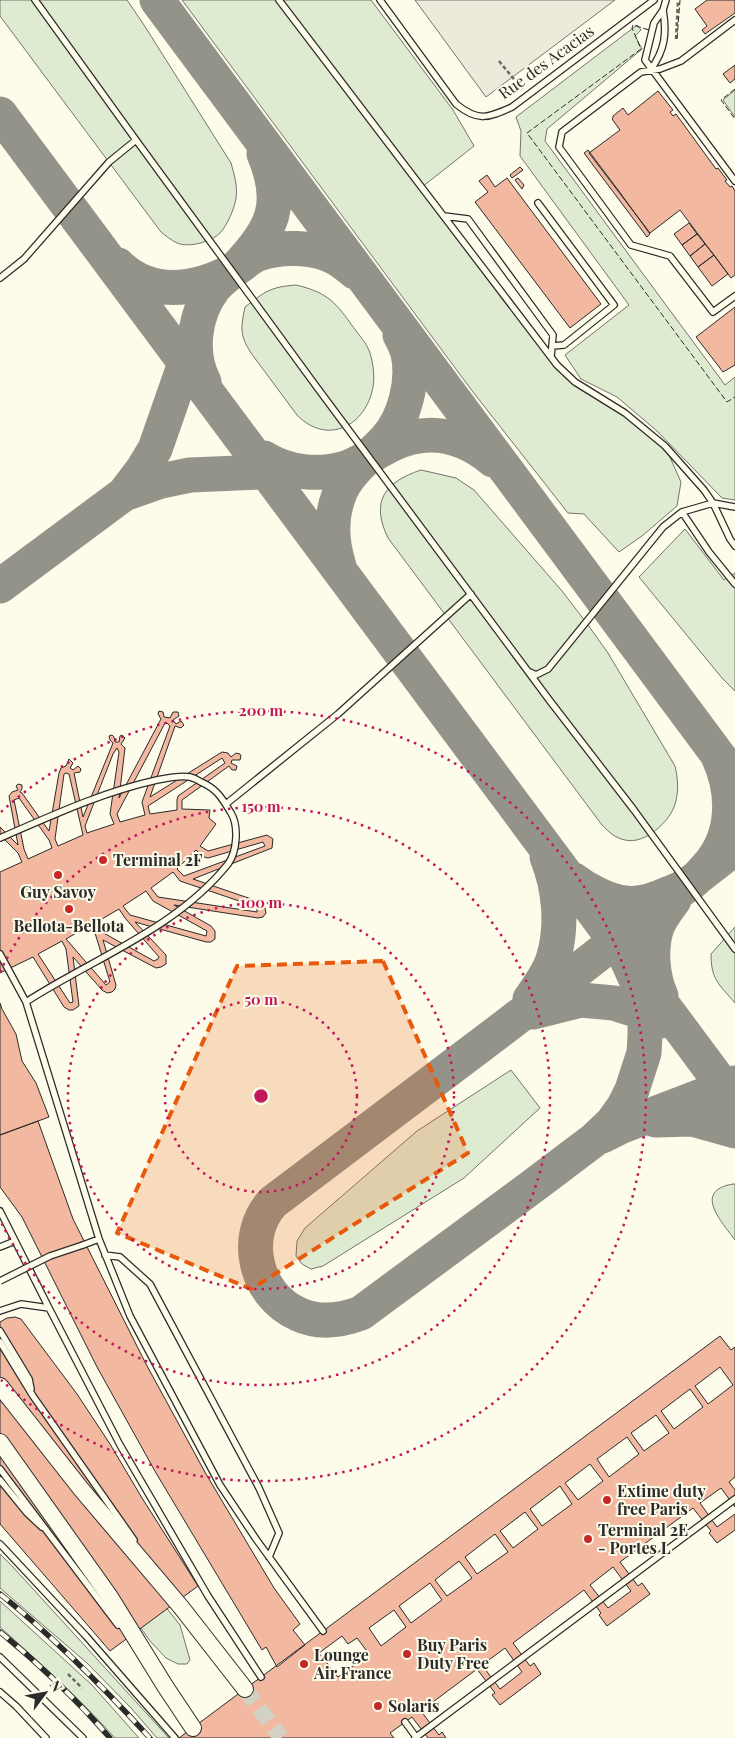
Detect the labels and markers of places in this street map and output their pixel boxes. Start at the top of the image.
place label: Terminal 2F [113,849,203,870]
marker: Terminal 2F [97,854,109,866]
marker: Guy Savoy [52,869,64,881]
place label: Guy Savoy [20,881,96,902]
marker: Bellota-Bellota [63,903,75,915]
place label: Bellota-Bellota [14,915,125,936]
centre of rings [252,1087,270,1105]
place label: Extime duty free Paris [617,1480,707,1519]
marker: Extime duty free Paris [601,1494,613,1506]
place label: Terminal 2E - Portes L [598,1519,688,1558]
marker: Terminal 2E - Portes L [582,1533,594,1545]
place label: Buy Paris Duty Free [417,1634,489,1673]
place label: Lounge Air France [313,1644,392,1683]
marker: Buy Paris Duty Free [401,1648,413,1660]
marker: Lounge Air France [298,1658,310,1670]
place label: Solaris [388,1695,439,1716]
marker: Solaris [372,1700,384,1712]

